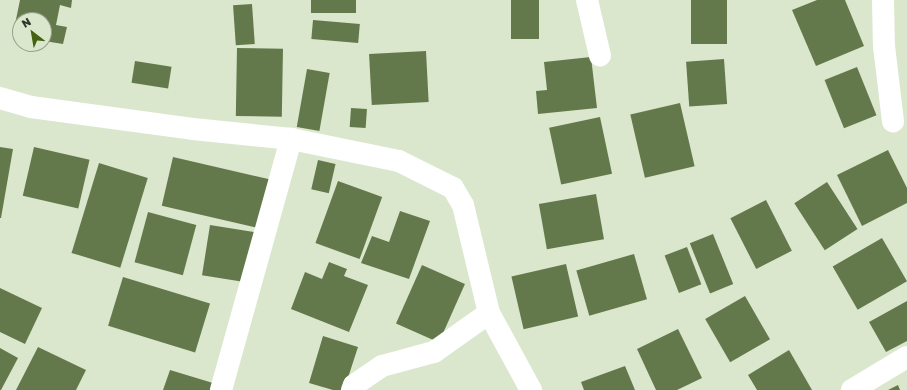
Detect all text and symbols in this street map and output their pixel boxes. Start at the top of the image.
north arrow [12,12,52,52]
text: N [19,14,33,30]

